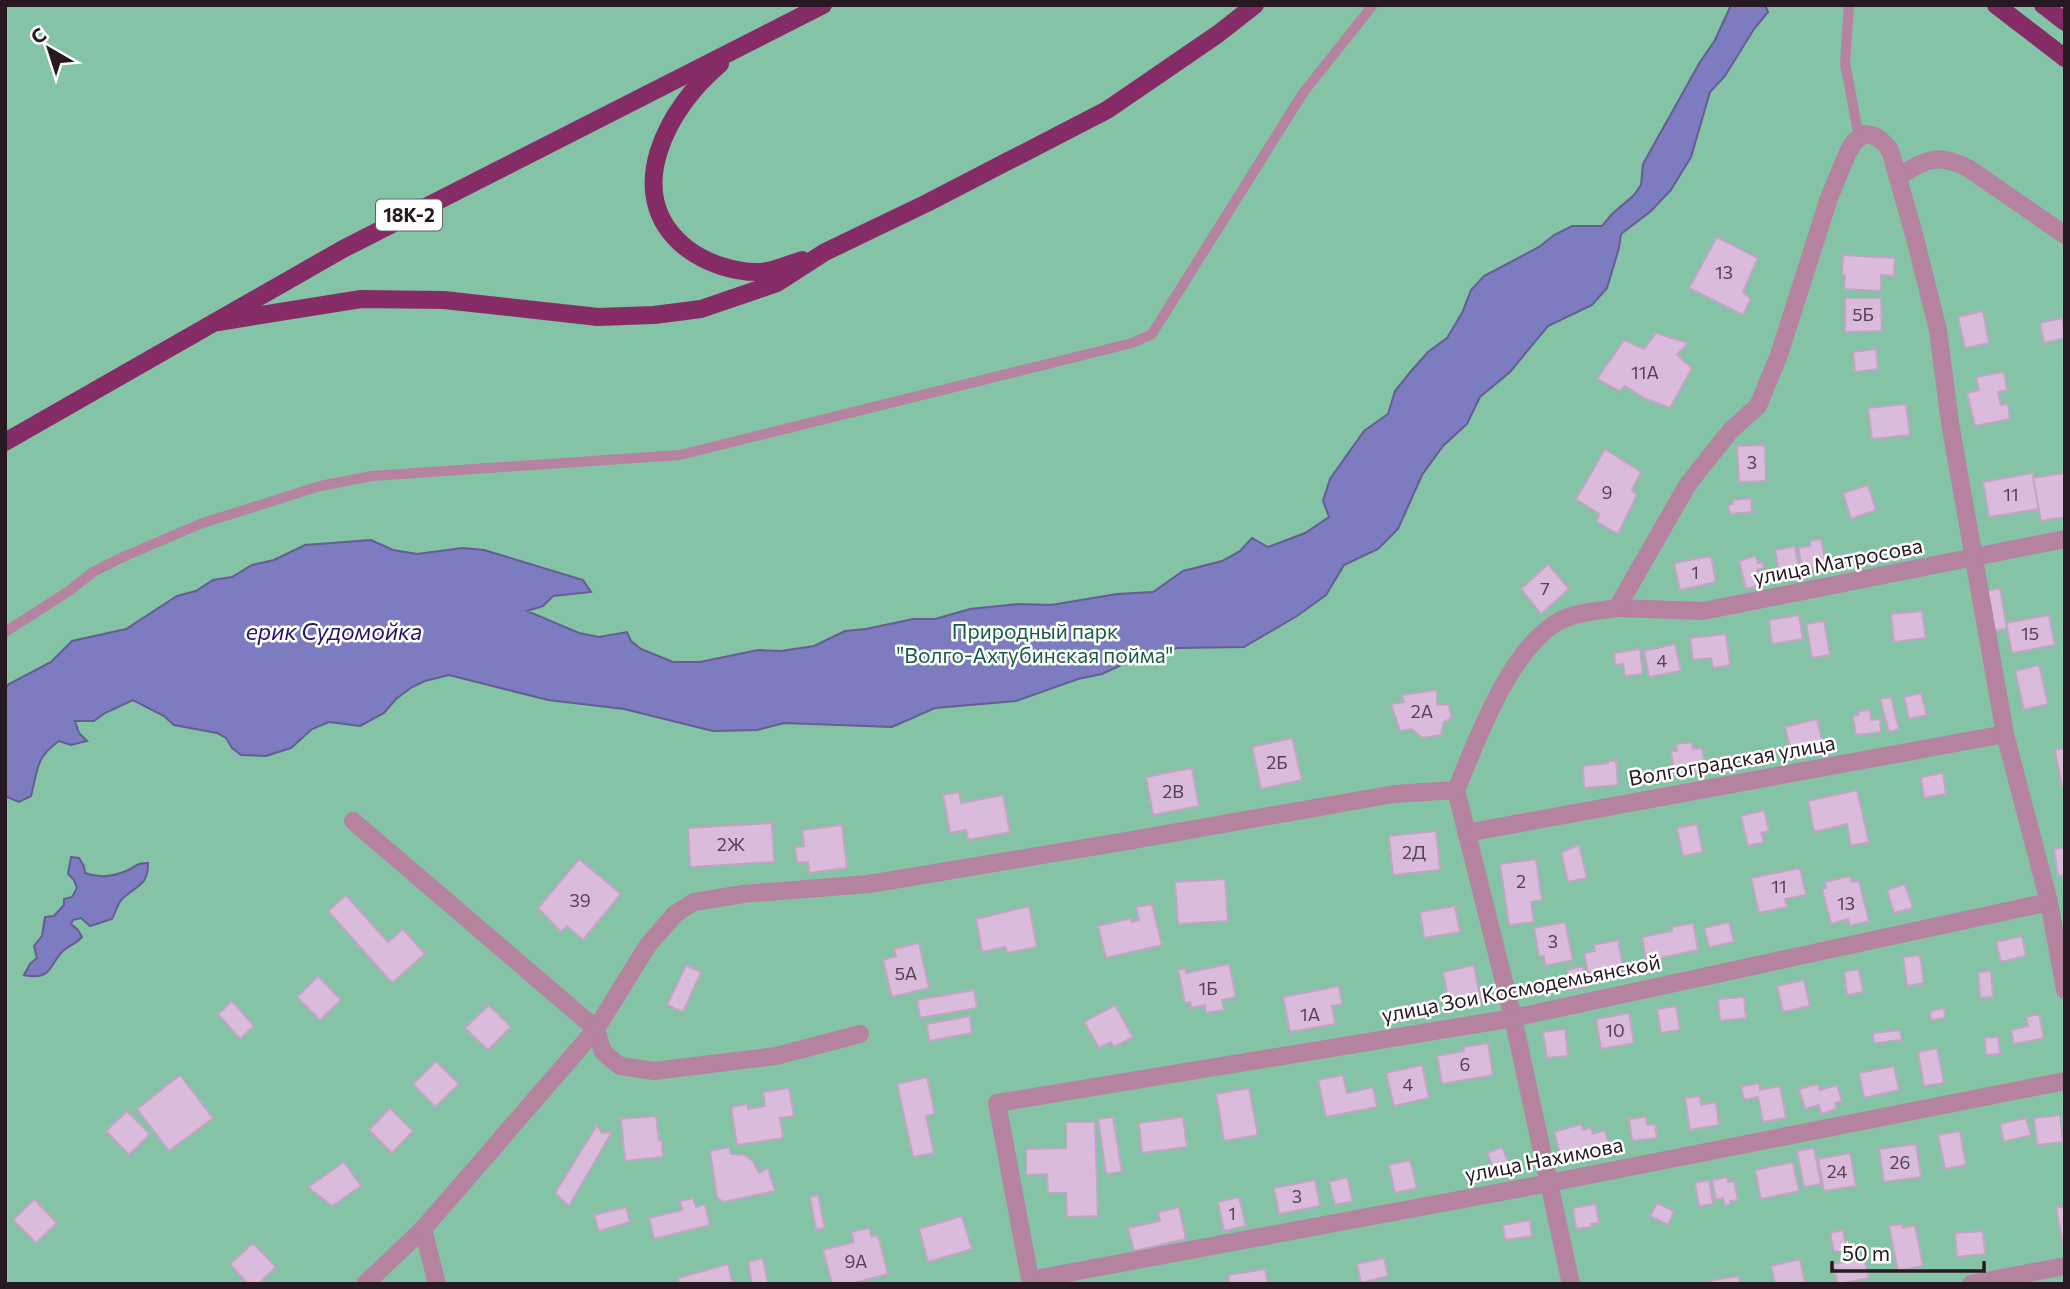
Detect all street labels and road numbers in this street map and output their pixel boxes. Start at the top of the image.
road number: 18К-2 [376,200,442,230]
street label: улица Матросова [1751,532,1924,589]
street label: Волгоградская улица [1626,729,1837,790]
street label: улица Зои Космодемьянской [1379,948,1662,1027]
street label: улица Нахимова [1462,1131,1625,1186]

